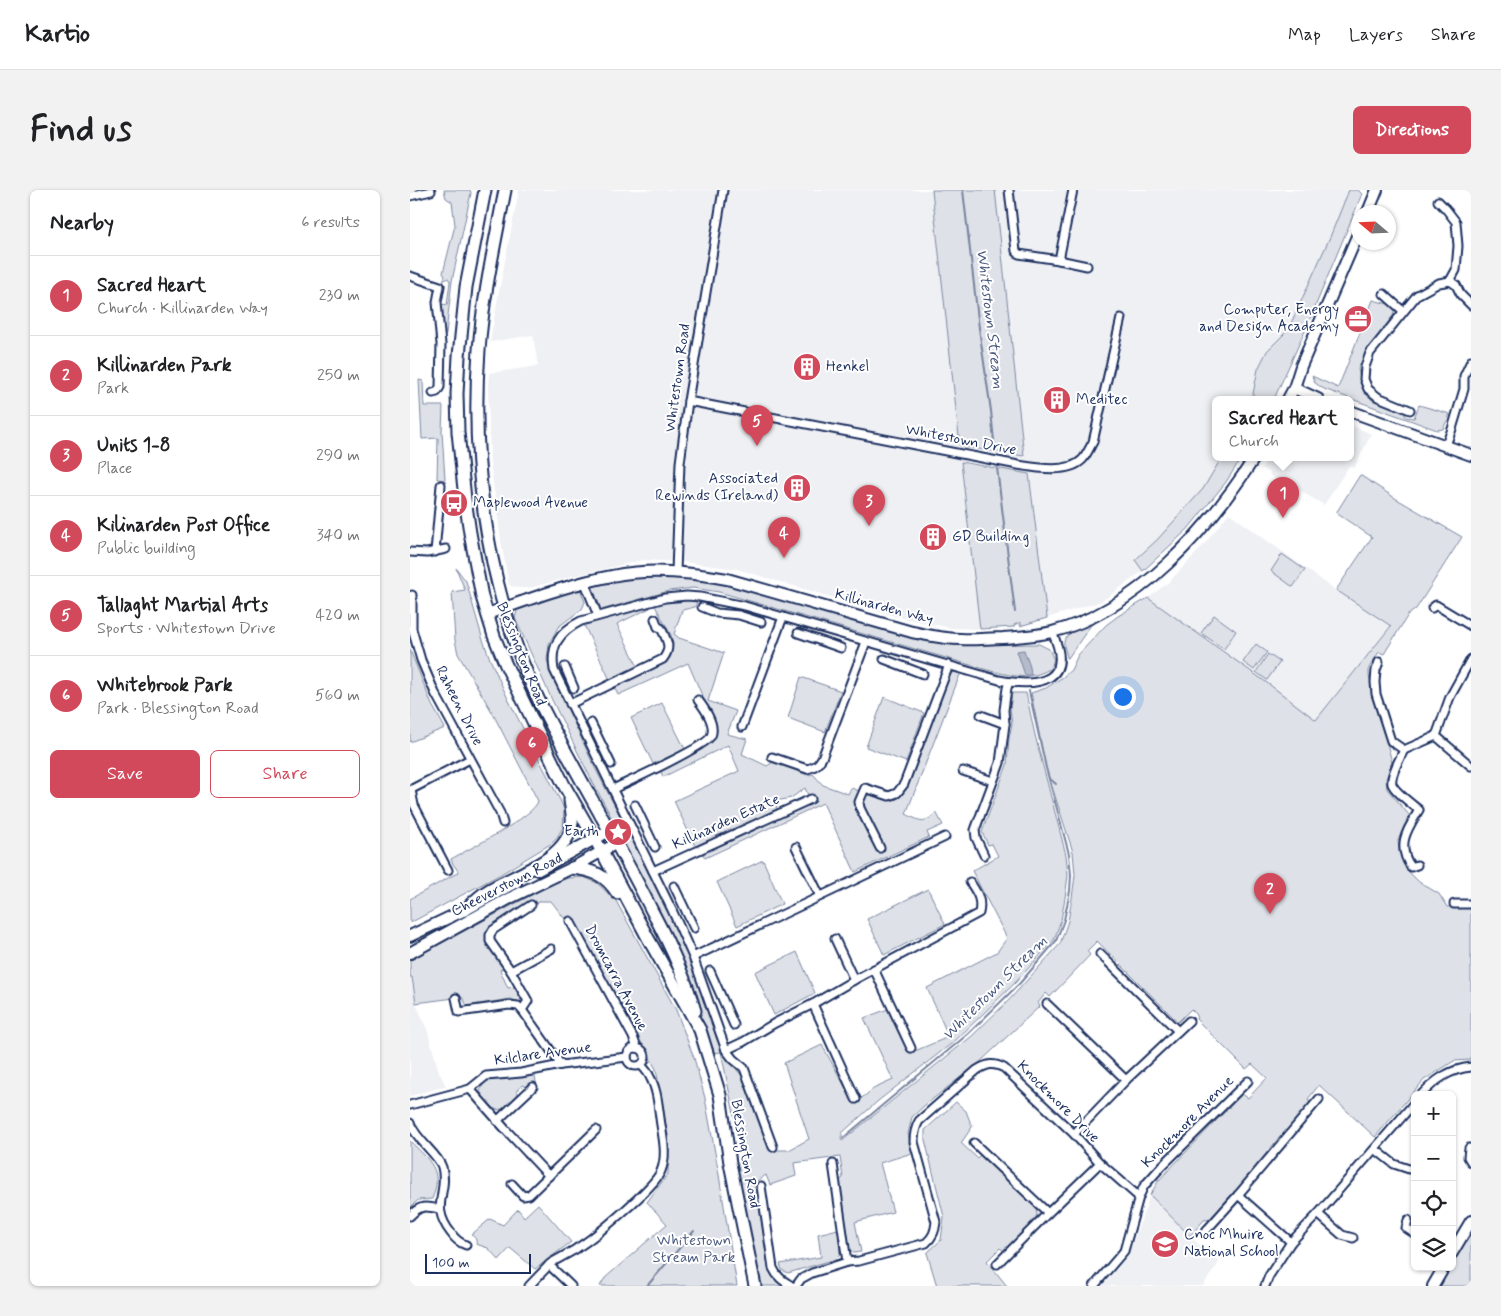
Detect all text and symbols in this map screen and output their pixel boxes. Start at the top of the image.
text: Kartio [25,19,90,50]
text: Map [1288,23,1321,47]
text: Layers [1349,23,1403,47]
text: Share [1431,23,1476,47]
button: Directions [1353,106,1471,154]
text: Find us [30,107,132,153]
north arrow [1351,205,1396,250]
text: Nearby [50,209,114,237]
text: 6 results [301,212,360,233]
water label: Whitestown Stream [971,248,1009,390]
text: Sacred Heart [97,273,206,298]
text: 1 [62,285,70,306]
text: 230 m [319,285,360,306]
text: Church · Killinarden Way [97,298,268,319]
place label: Computer, Energy and Design Academy [1199,300,1339,338]
office icon: Computer, Energy and Design Academy [1343,304,1373,334]
street label: Whitestown Road [660,322,696,433]
building icon: Henkel [792,352,822,382]
text: Killinarden Park [97,353,232,378]
place label: Henkel [826,357,869,377]
text: 2 [62,365,70,386]
text: 250 m [317,365,360,386]
text: Park [97,378,129,399]
building icon: Meditec [1042,385,1072,415]
place label: Meditec [1076,390,1128,410]
popup [1212,396,1354,461]
pin: 5 [741,405,773,446]
text: Sacred Heart [1228,406,1338,431]
street label: Whitestown Drive [904,419,1018,461]
text: Church [1228,431,1279,452]
text: Units 1-8 [97,433,170,458]
text: 3 [62,445,70,466]
text: 290 m [316,445,360,466]
text: Place [97,458,132,479]
place label: Associated Rewinds (Ireland) [655,469,779,506]
building icon: Associated Rewinds (Ireland) [782,473,812,503]
pin: 1 [1267,477,1299,518]
pin: 3 [853,485,885,526]
bus stop icon: Maplewood Avenue [439,488,469,518]
place label: Maplewood Avenue [473,493,588,513]
text: Kilinarden Post Office [97,513,270,538]
pin: 4 [768,517,800,558]
building icon: GD Building [918,522,948,552]
text: 4 [61,525,71,546]
text: 340 m [316,525,360,546]
place label: GD Building [952,527,1029,547]
text: Public building [97,538,196,559]
street label: Killinarden Way [833,584,936,630]
text: Tallaght Martial Arts [97,593,268,618]
street label: Blessington Road [490,599,551,709]
text: 5 [61,605,71,626]
text: 420 m [316,605,360,626]
text: Sports · Whitestown Drive [97,618,276,639]
street label: Raheen Drive [430,663,488,749]
text: Whitebrook Park [97,673,233,698]
your location [1110,684,1136,710]
text: 6 [62,685,70,706]
text: 560 m [315,685,360,706]
text: Park · Blessington Road [97,698,258,719]
pin: 6 [516,727,548,768]
button: Save [50,750,200,798]
button: Share [210,750,360,798]
street label: Killinarden Estate [669,789,783,855]
place icon: Earth [603,817,633,847]
place label: Earth [564,822,599,842]
street label: Cheeverstown Road [448,848,566,922]
pin: 2 [1254,873,1286,914]
street label: Dromcarra Avenue [580,921,652,1035]
water label: Whitestown Stream [938,931,1052,1045]
street label: Kilclare Avenue [493,1037,593,1071]
street label: Knockmore Drive [1012,1056,1104,1148]
street label: Knockmore Avenue [1137,1071,1239,1173]
map controls [1411,1091,1456,1271]
button: + [1411,1091,1456,1136]
street label: Blessington Road [725,1098,764,1210]
button: − [1411,1136,1456,1181]
button: locate [1411,1181,1456,1226]
place label: Cnoc Mhuire National School [1184,1225,1279,1262]
button: layers [1411,1226,1456,1271]
school or university icon: Cnoc Mhuire National School [1150,1229,1180,1259]
park label: Whitestown Stream Park [653,1231,736,1268]
scale bar [425,1251,531,1274]
text: 100 m [432,1254,470,1272]

